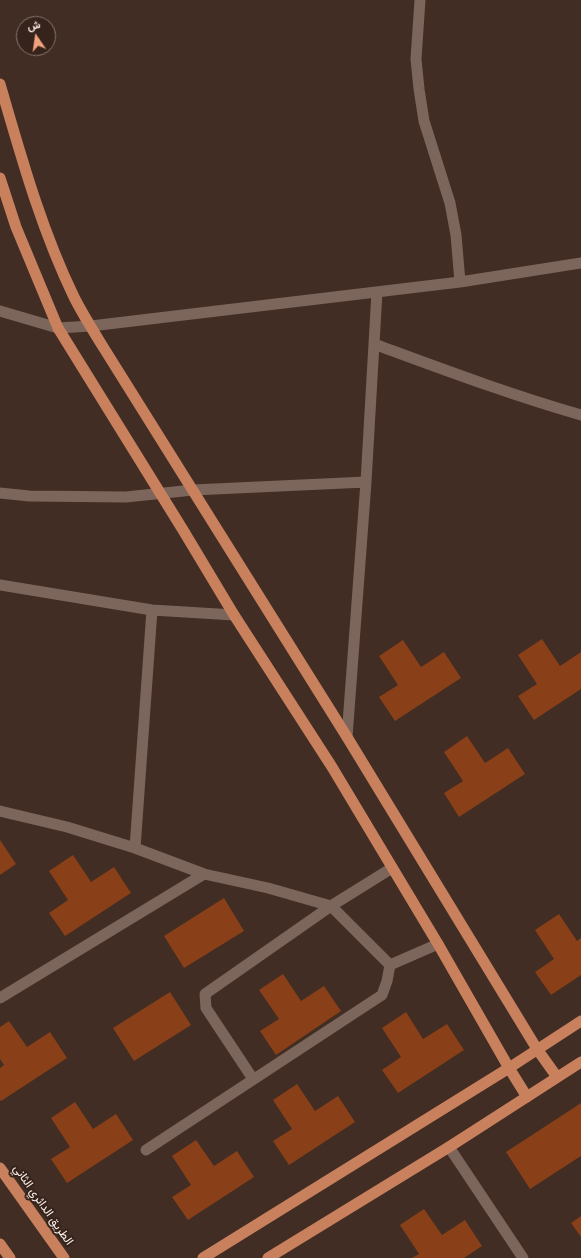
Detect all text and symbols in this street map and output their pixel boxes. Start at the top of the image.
north arrow [16,16,56,56]
text: ش [26,17,42,34]
street label: الطريق الدائري الثاني [10,1162,76,1248]

